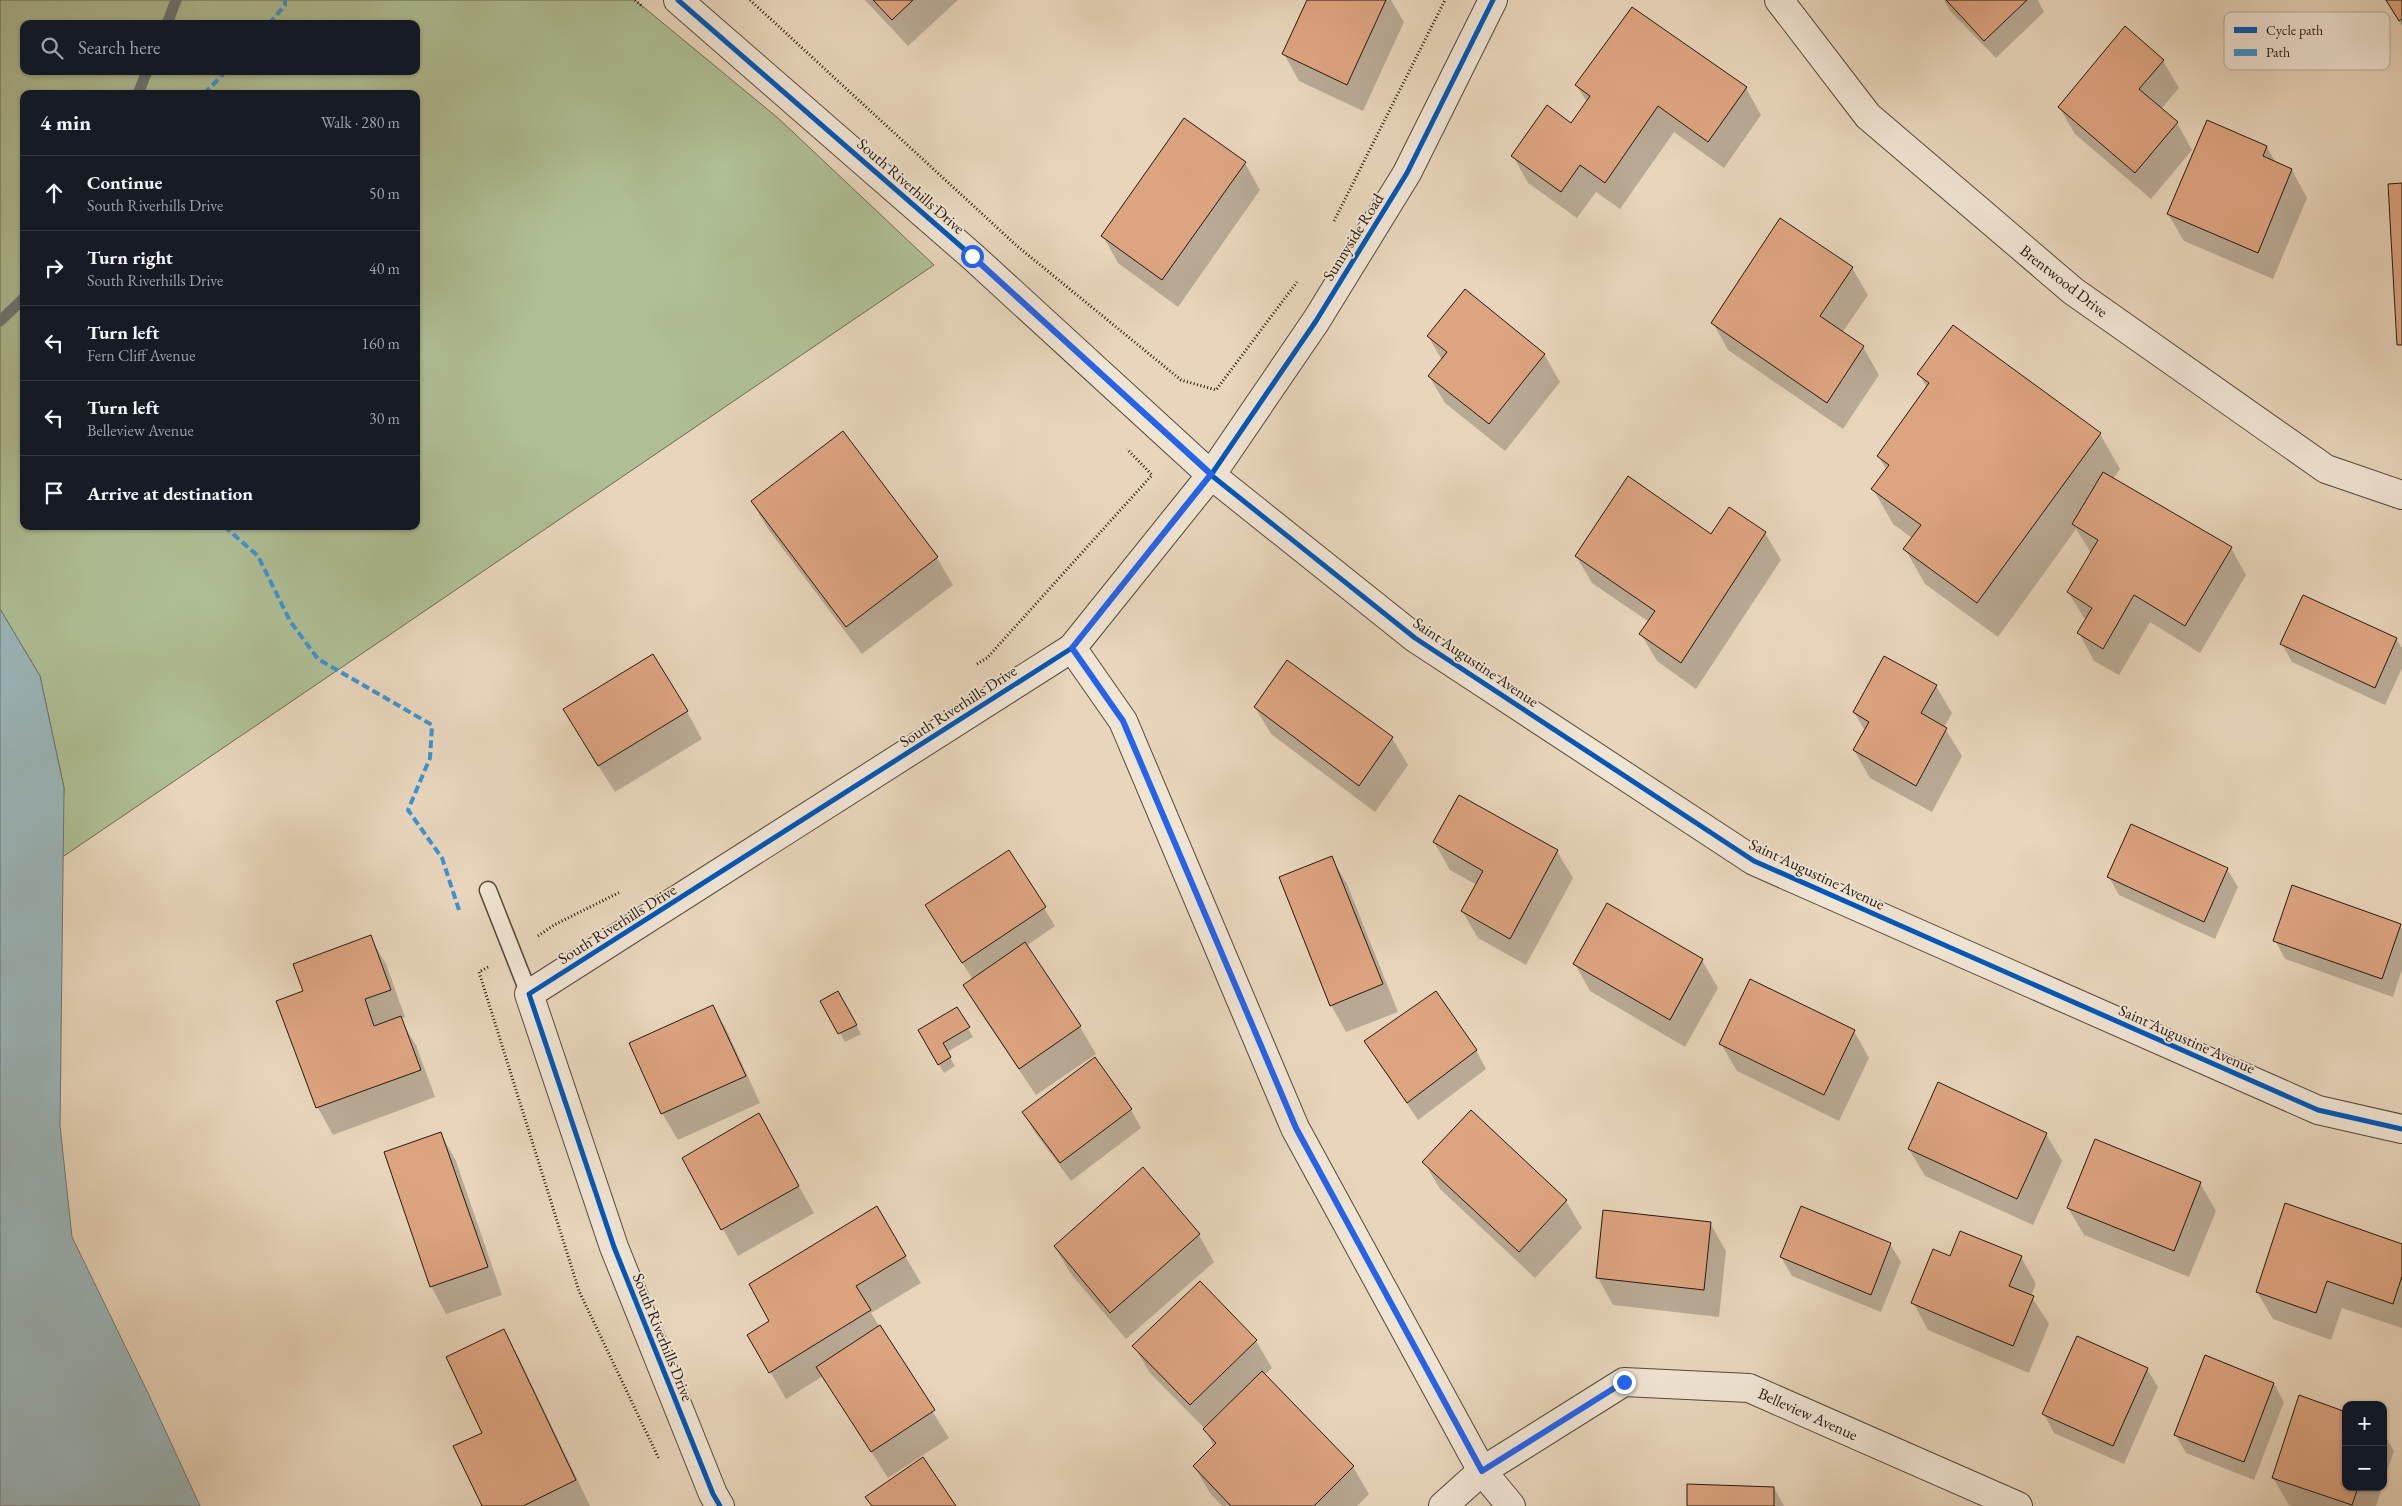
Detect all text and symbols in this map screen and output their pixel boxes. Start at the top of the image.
legend [2224,12,2390,70]
search box [20,20,420,75]
text: Cycle path [2266,21,2323,39]
icon: search [38,34,66,62]
text: Search here [78,35,160,60]
text: Path [2266,43,2290,61]
text: 4 min [40,109,91,136]
text: Walk · 280 m [321,112,400,133]
street label: South Riverhills Drive [853,133,969,239]
text: Continue [87,170,162,195]
icon: ahead [40,179,68,207]
text: 50 m [369,183,400,204]
street label: Sunnyside Road [1318,189,1389,285]
text: South Riverhills Drive [87,195,223,216]
street label: Brentwood Drive [2016,240,2112,322]
text: Turn right [87,245,173,270]
route start [961,245,984,268]
icon: right [40,254,68,282]
text: 40 m [369,258,400,279]
text: South Riverhills Drive [87,270,223,291]
text: Turn left [87,320,159,345]
icon: left [40,329,68,357]
text: 160 m [361,333,400,354]
text: Fern Cliff Avenue [87,345,195,366]
text: Turn left [87,395,159,420]
icon: left [40,404,68,432]
text: 30 m [369,408,400,429]
text: Belleview Avenue [87,420,194,441]
icon: arrive [40,479,68,507]
text: Arrive at destination [87,481,253,506]
street label: Saint Augustine Avenue [1409,612,1543,712]
street label: South Riverhills Drive [895,660,1021,752]
street label: Saint Augustine Avenue [1746,833,1888,915]
street label: South Riverhills Drive [554,879,680,969]
street label: Saint Augustine Avenue [2115,999,2259,1079]
street label: South Riverhills Drive [628,1270,698,1404]
route end [1613,1371,1636,1394]
street label: Belleview Avenue [1755,1383,1861,1445]
map controls [2342,1401,2387,1491]
button: + [2342,1401,2387,1446]
button: − [2342,1446,2387,1491]

